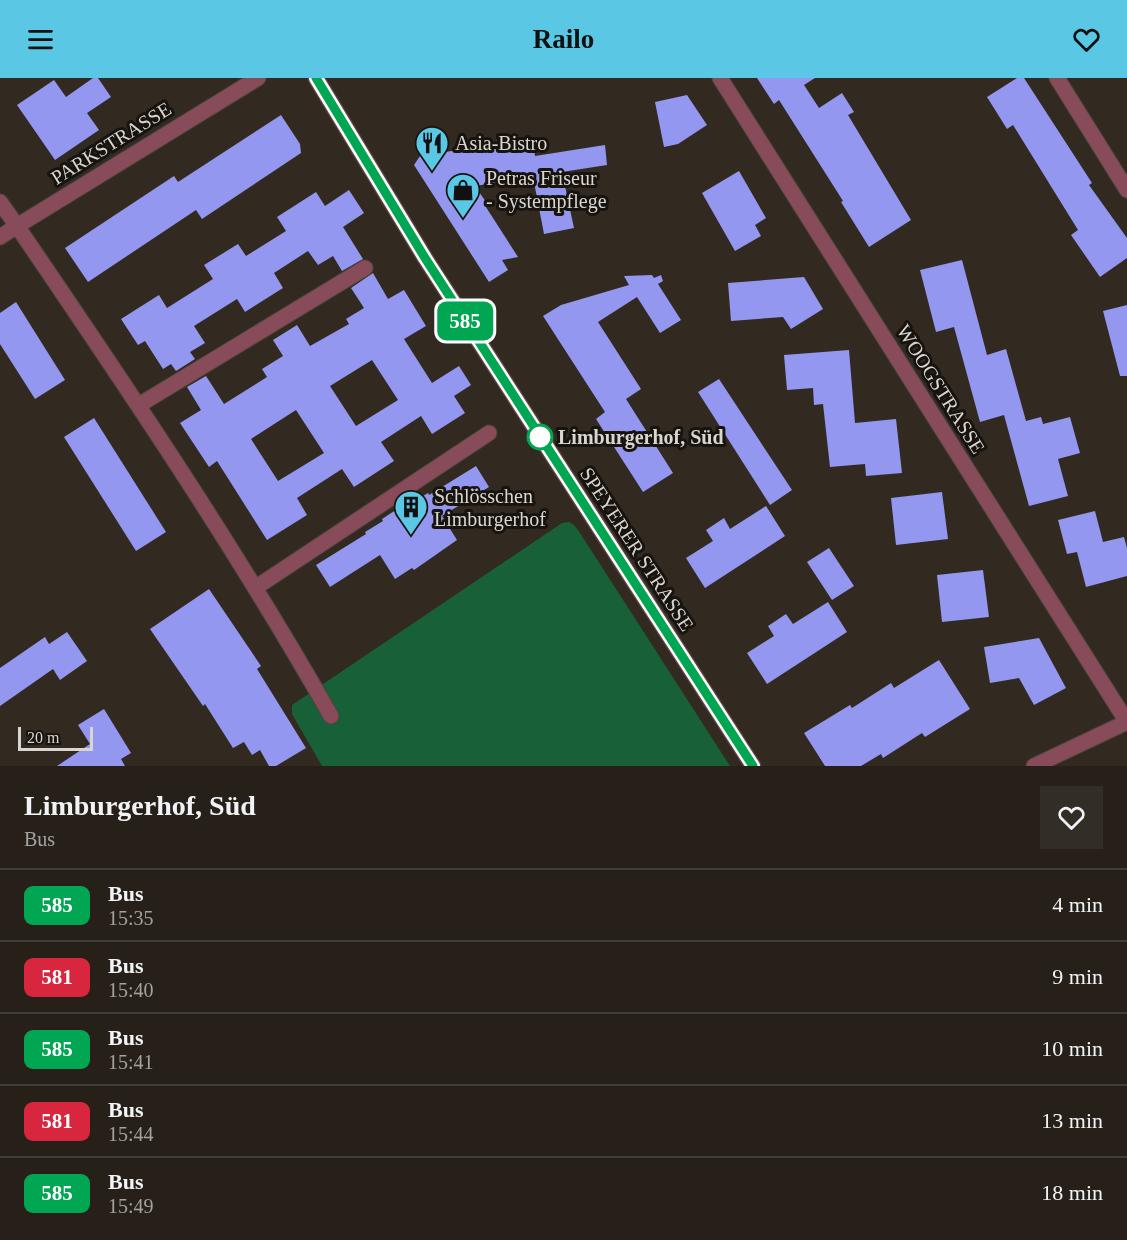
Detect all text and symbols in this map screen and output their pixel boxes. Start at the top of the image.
icon: menu [24,23,57,56]
icon: heart [1070,23,1103,56]
text: Railo [533,24,594,54]
street label: PARKSTRASSE [47,97,175,189]
restaurant icon: Asia-Bistro [414,125,450,172]
place label: Asia-Bistro [455,132,547,154]
place label: Petras Friseur - Systempflege [486,167,607,213]
shop icon: Petras Friseur - Systempflege [445,172,481,219]
line badge: 585 [430,302,500,340]
text: 585 [449,309,481,333]
street label: WOOGSTRASSE [893,321,989,457]
marker: Limburgerhof, Süd [527,424,553,450]
place label: Limburgerhof, Süd [558,426,724,449]
street label: SPEYERER STRASSE [576,463,698,635]
place label: Schlösschen Limburgerhof [434,485,546,531]
building icon: Schlösschen Limburgerhof [393,489,429,536]
scale bar [18,724,93,752]
text: 20 m [27,729,59,746]
button: heart [1040,786,1103,849]
text: Limburgerhof, Süd [24,790,256,821]
text: Bus [24,828,55,850]
text: Bus [108,881,143,906]
text: 4 min [1052,892,1103,917]
text: 585 [41,893,73,917]
text: 15:35 [108,907,154,929]
text: Bus [108,953,143,978]
text: 9 min [1052,964,1103,989]
text: 581 [41,965,73,989]
text: 15:40 [108,979,154,1001]
text: Bus [108,1025,143,1050]
text: 10 min [1041,1036,1103,1061]
text: 585 [41,1037,73,1061]
text: 15:41 [108,1051,154,1073]
text: Bus [108,1097,143,1122]
text: 13 min [1041,1108,1103,1133]
text: 581 [41,1109,73,1133]
text: 15:44 [108,1123,154,1145]
text: Bus [108,1169,143,1194]
text: 18 min [1041,1180,1103,1205]
text: 585 [41,1181,73,1205]
text: 15:49 [108,1195,154,1217]

